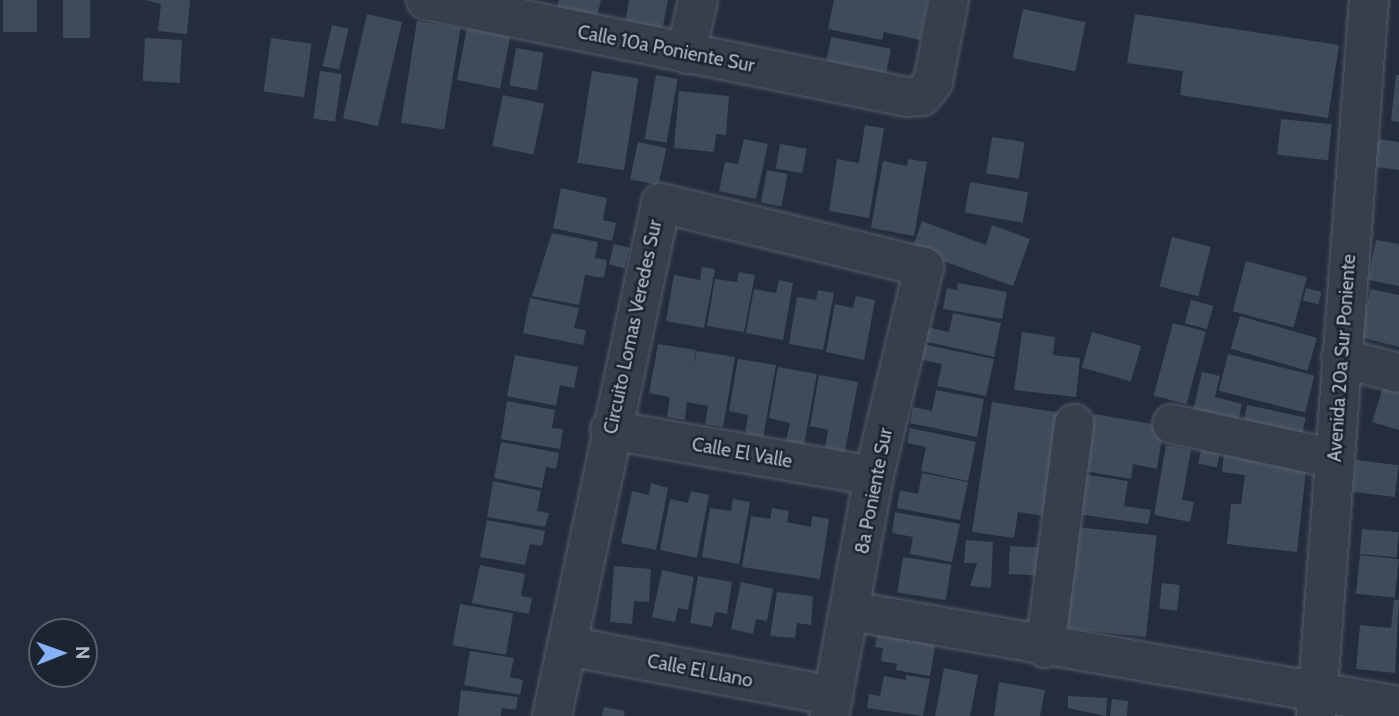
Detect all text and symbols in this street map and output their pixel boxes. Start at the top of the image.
street label: Calle 10a Poniente Sur [576,21,756,77]
street label: Circuito Lomas Veredes Sur [599,218,667,436]
street label: Avenida 20a Sur Poniente [1323,253,1361,463]
street label: 8a Poniente Sur [851,426,897,556]
street label: Calle El Valle [690,433,794,473]
north arrow [28,618,98,688]
text: N [71,646,94,660]
street label: Calle El Llano [645,650,755,692]

